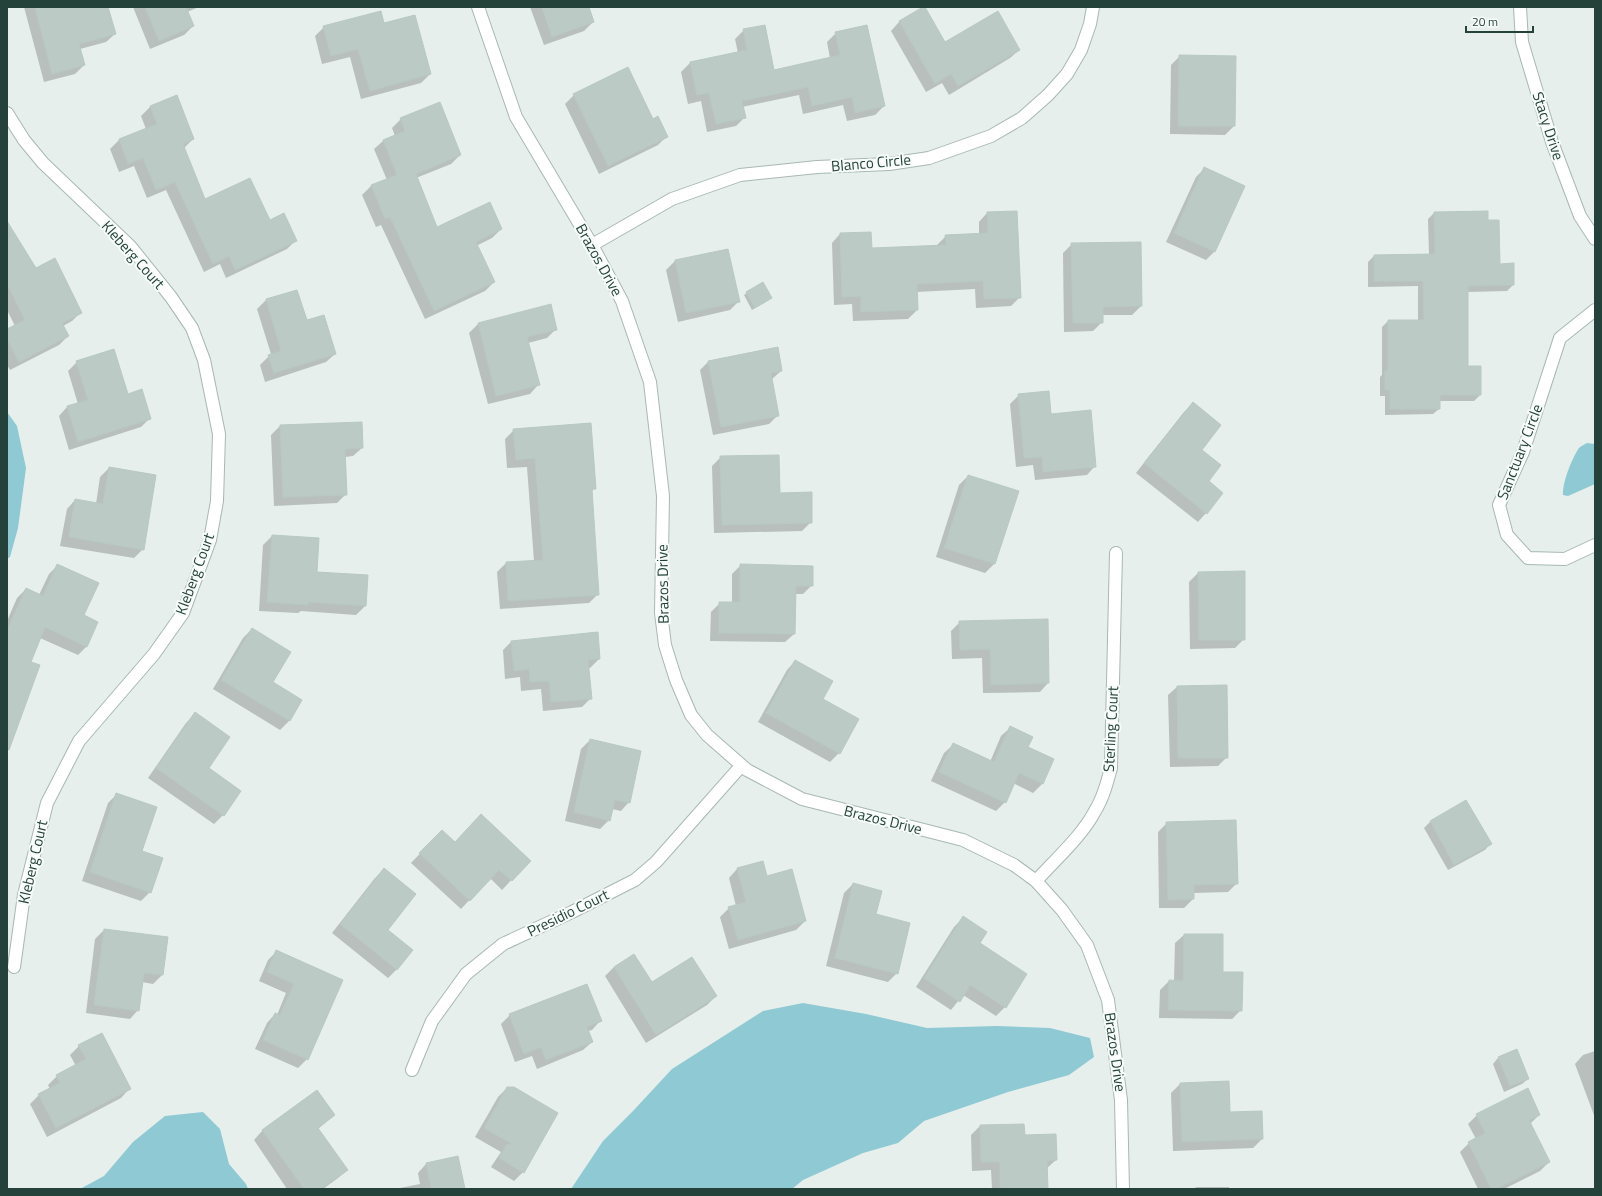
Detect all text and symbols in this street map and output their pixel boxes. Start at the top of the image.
scale bar [1466,8,1533,34]
text: 20 m [1472,12,1498,31]
street label: Stacy Drive [1527,89,1570,163]
street label: Blanco Circle [830,148,912,177]
street label: Kleberg Court [96,215,171,295]
street label: Brazos Drive [570,219,629,300]
street label: Sanctuary Circle [1491,401,1548,503]
street label: Kleberg Court [169,529,220,618]
street label: Brazos Drive [650,544,675,624]
street label: Sterling Court [1097,685,1124,773]
street label: Brazos Drive [842,799,925,840]
street label: Kleberg Court [12,817,53,906]
street label: Presidio Court [523,882,613,942]
street label: Brazos Drive [1099,1011,1132,1093]

